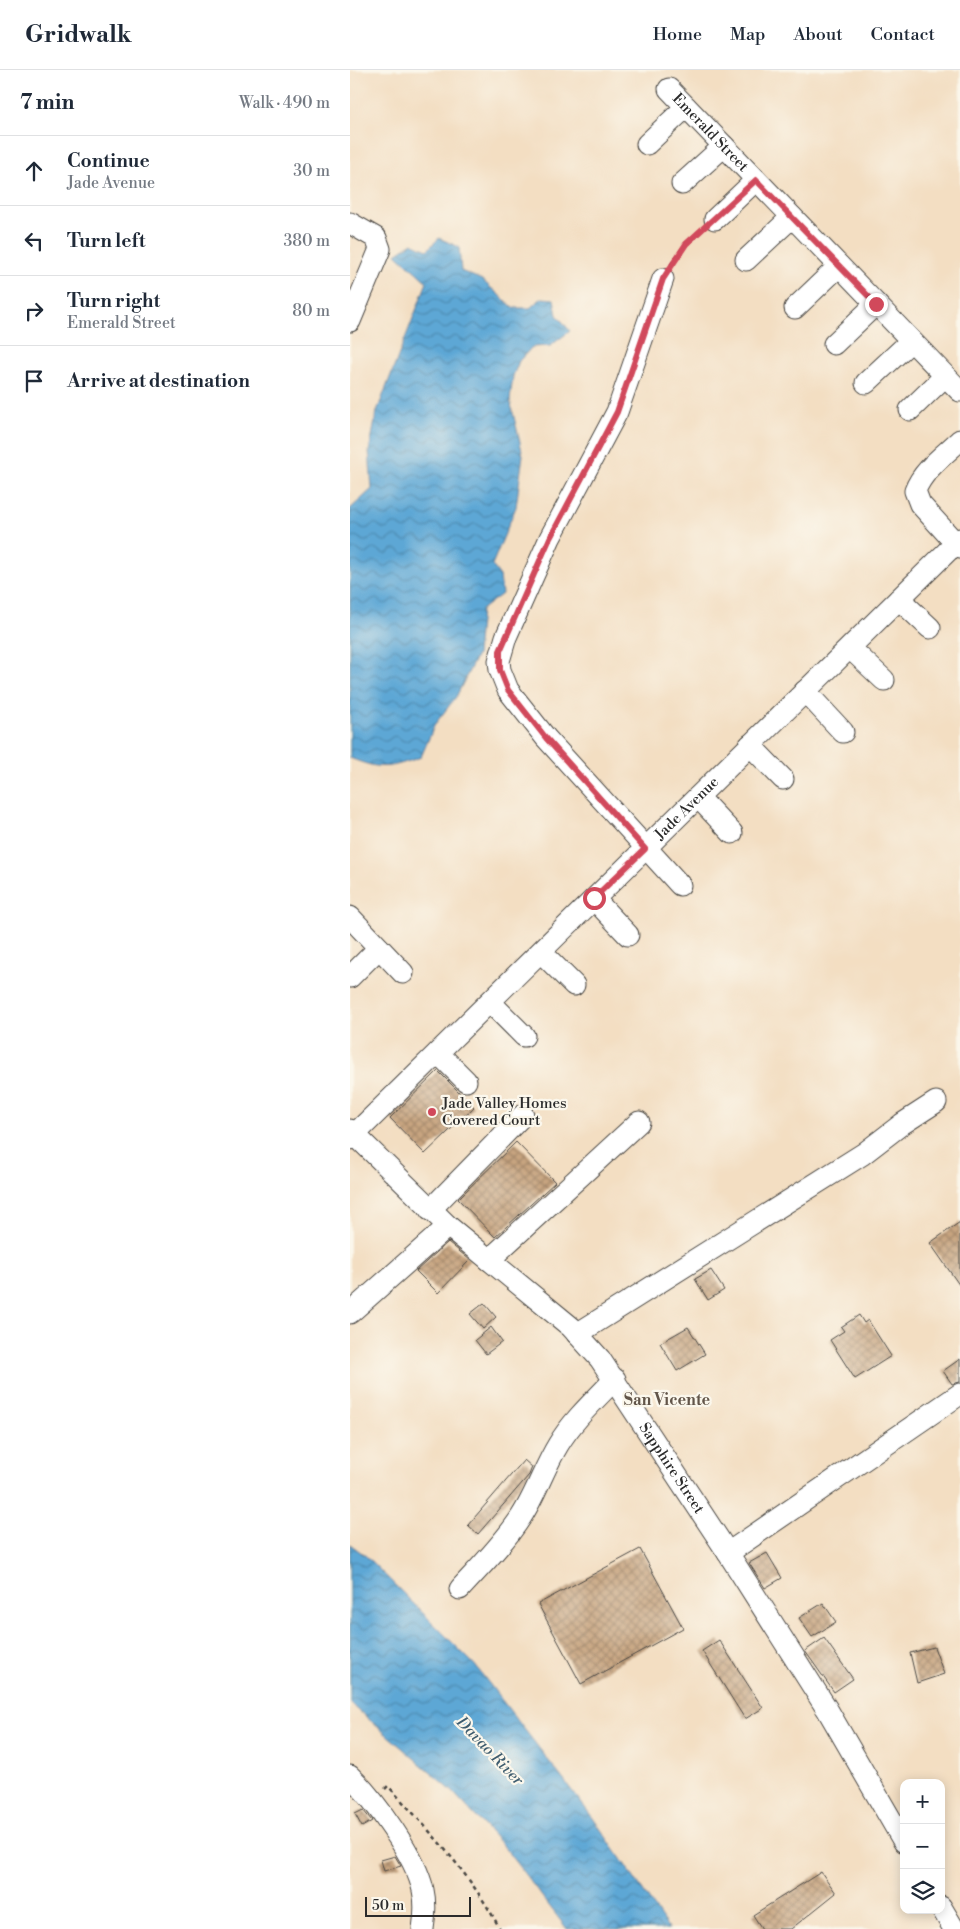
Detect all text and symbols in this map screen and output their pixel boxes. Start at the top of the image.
text: Gridwalk [25,20,132,50]
text: Home [653,23,702,46]
text: Map [730,23,766,46]
text: About [794,23,843,46]
text: Contact [871,23,935,46]
street label: Emerald Street [668,89,753,176]
text: 7 min [20,90,74,116]
text: Walk · 490 m [239,93,330,113]
text: Continue [67,149,150,173]
icon: ahead [20,157,48,185]
text: 30 m [293,161,330,181]
text: Jade Avenue [67,173,155,193]
icon: left [20,227,48,255]
text: Turn left [67,229,146,253]
text: 380 m [283,231,330,251]
text: Turn right [67,289,160,313]
route end [865,293,888,316]
icon: right [20,297,48,325]
text: 80 m [292,301,330,321]
text: Emerald Street [67,313,176,333]
icon: arrive [20,367,48,395]
text: Arrive at destination [67,369,250,393]
street label: Jade Avenue [650,772,723,844]
route start [583,887,606,910]
place label: Jade Valley Homes Covered Court [441,1094,567,1130]
marker: Jade Valley Homes Covered Court [426,1106,438,1118]
district label: San Vicente [624,1390,711,1410]
street label: Sapphire Street [635,1419,709,1518]
water label: Davao River [451,1712,529,1791]
map controls [900,1779,945,1914]
button: + [900,1779,945,1824]
button: − [900,1824,945,1869]
button: layers [900,1869,945,1914]
scale bar [365,1894,471,1917]
text: 50 m [372,1897,404,1915]

